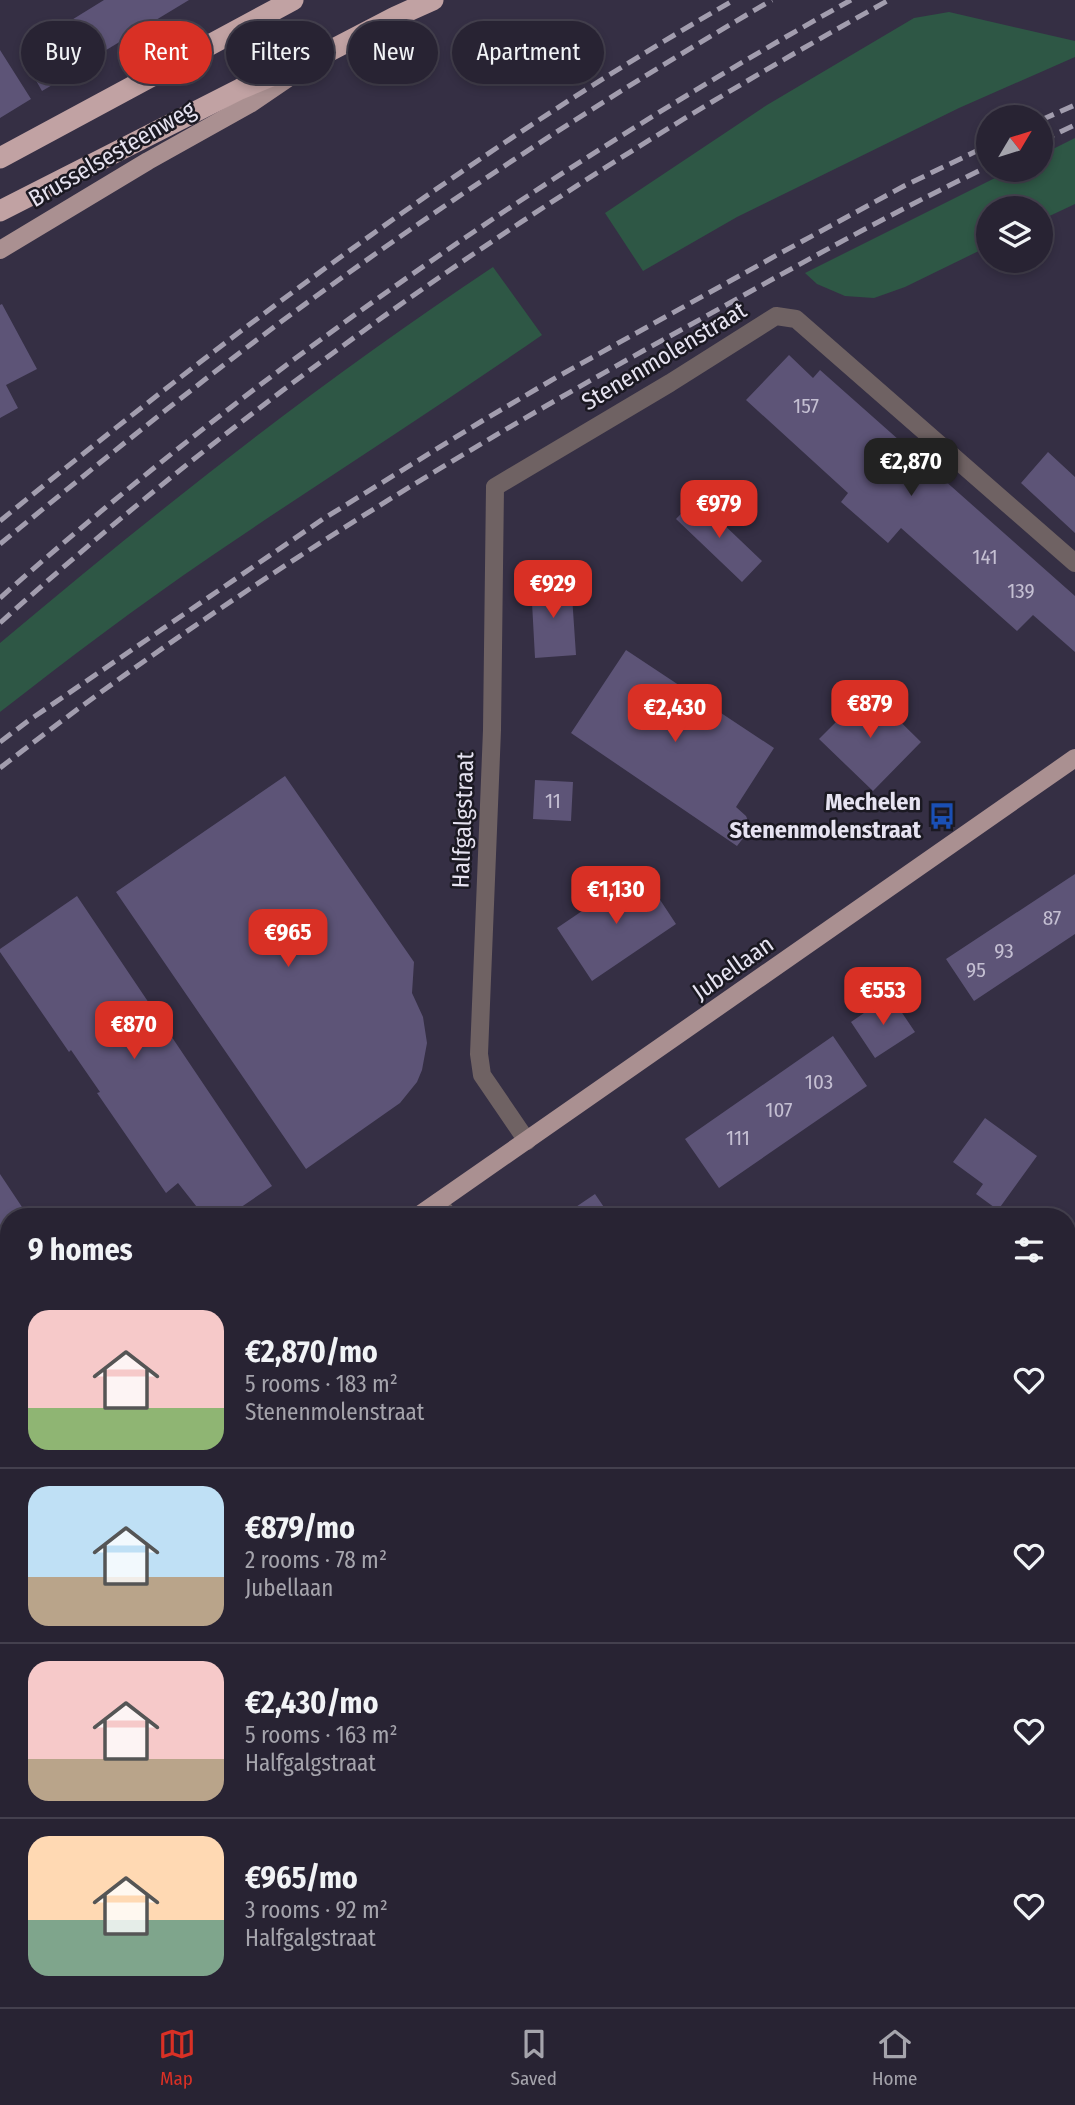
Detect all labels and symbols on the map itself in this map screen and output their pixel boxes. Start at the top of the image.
street label: Brusselsesteenweg [24,95,201,213]
north arrow [976,105,1054,182]
street label: Stenenmolenstraat [577,296,752,416]
house number: 157 [793,393,819,419]
pin: €2,870 [854,438,968,498]
pin: €979 [678,480,760,540]
house number: 141 [972,544,998,570]
pin: €929 [512,560,594,620]
house number: 139 [1007,578,1035,604]
pin: €879 [829,680,911,740]
pin: €2,430 [618,684,732,744]
street label: Halfgalgstraat [447,751,479,889]
house number: 11 [545,788,561,814]
place label: Mechelen Stenenmolenstraat [730,788,922,844]
bus stop icon: Mechelen Stenenmolenstraat [927,801,957,831]
pin: €1,130 [559,866,673,926]
house number: 87 [1043,905,1061,931]
pin: €965 [247,909,329,969]
street label: Jubellaan [687,930,779,1006]
house number: 93 [994,938,1014,964]
house number: 95 [966,957,986,983]
pin: €553 [842,968,924,1027]
pin: €870 [93,1002,175,1061]
house number: 103 [805,1069,833,1095]
house number: 107 [765,1097,793,1123]
house number: 111 [726,1125,750,1151]

